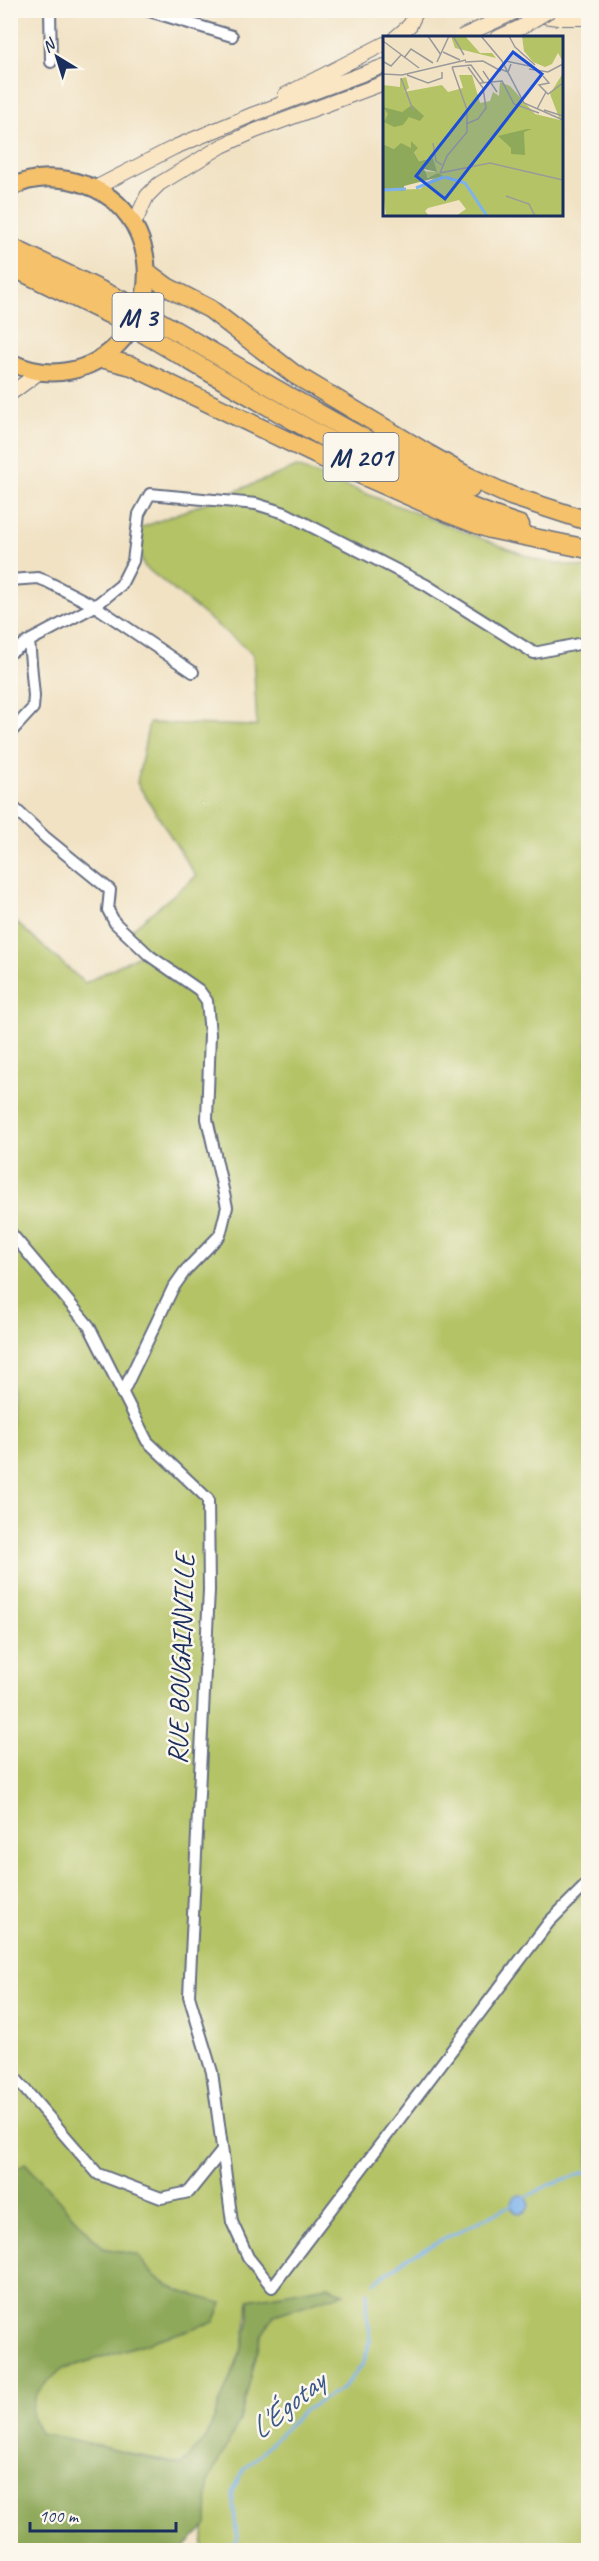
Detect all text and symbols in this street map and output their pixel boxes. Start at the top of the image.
north arrow [27,27,87,87]
text: N [38,33,61,57]
inset map [383,36,563,216]
road number: M 3 [112,293,164,341]
road number: M 201 [324,433,398,481]
street label: RUE BOUGAINVILLE [159,1550,202,1765]
water label: L'Égotay [242,2360,336,2447]
scale bar [30,2495,176,2533]
text: 100 m [39,2505,80,2527]

